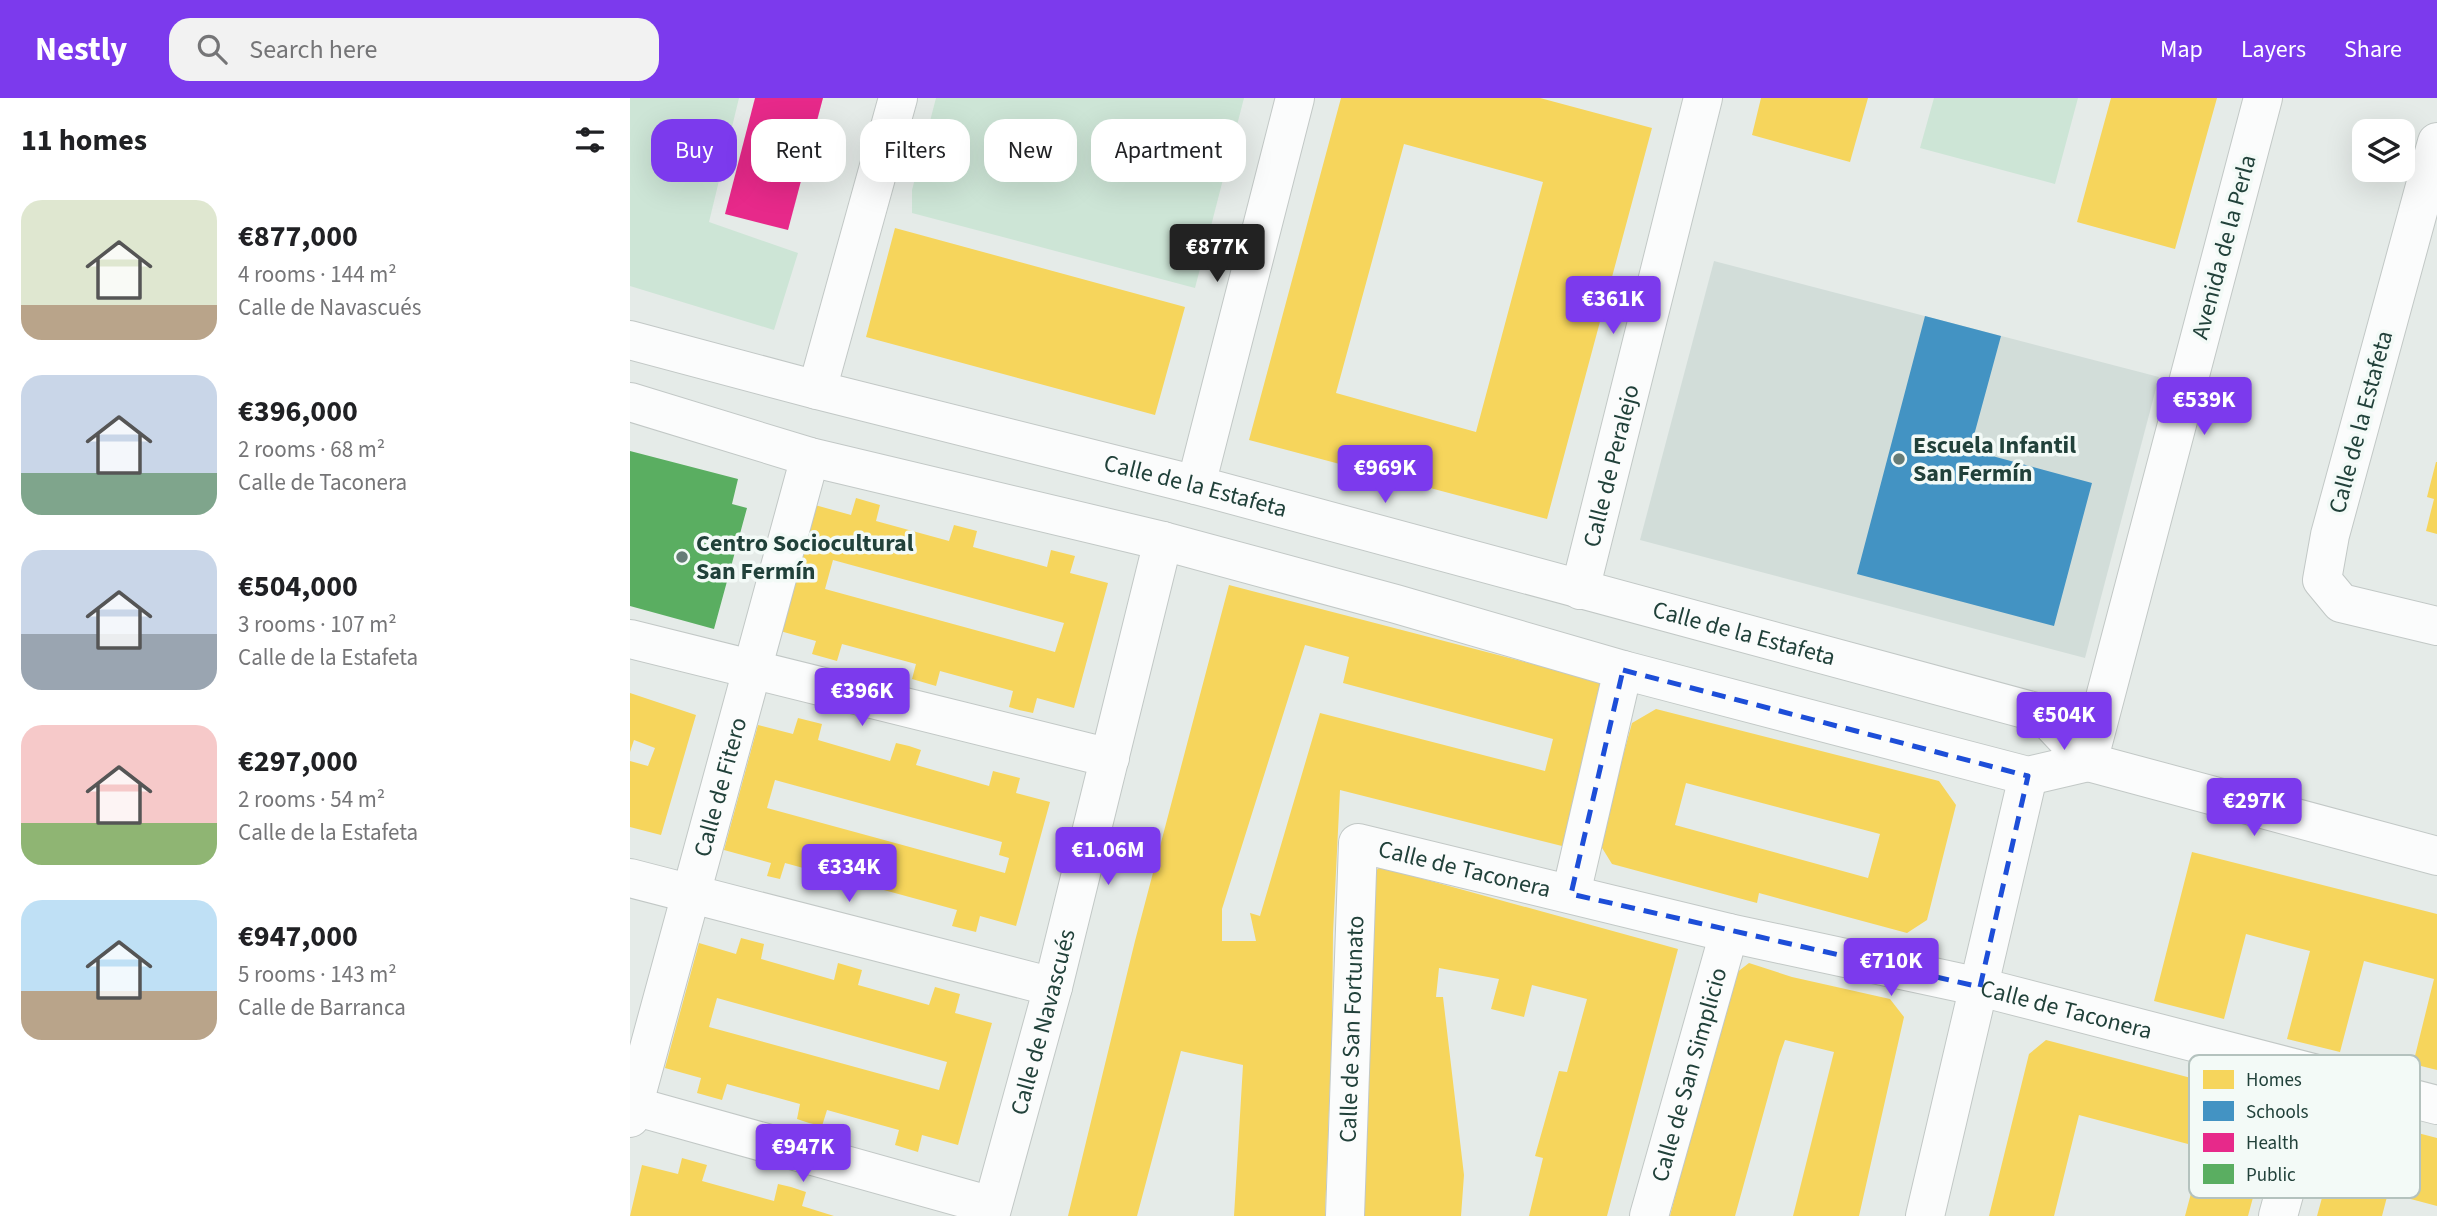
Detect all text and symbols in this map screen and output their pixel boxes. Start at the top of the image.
search box [169,18,659,81]
text: Nestly [35,26,127,73]
icon: search [193,30,231,68]
text: Search here [249,31,377,68]
text: Map [2160,32,2203,67]
text: Layers [2241,32,2306,67]
text: Share [2344,32,2402,67]
text: 11 homes [21,119,147,162]
chip: Buy [651,119,737,182]
chip: Rent [751,119,846,182]
chip: Filters [860,119,970,182]
chip: New [984,119,1077,182]
chip: Apartment [1091,119,1246,182]
map controls [2352,119,2415,182]
button: layers [2352,119,2415,182]
icon: filters [571,121,609,159]
street label: Avenida de la Perla [2183,151,2265,343]
text: €877,000 [238,215,358,258]
pin: €877K [1168,225,1266,284]
icon: home [77,228,161,312]
text: €877K [1186,230,1248,263]
text: 4 rooms · 144 m² [238,258,397,291]
pin: €361K [1564,276,1662,336]
text: €361K [1582,282,1644,315]
text: Calle de Navascués [238,291,421,324]
street label: Calle de la Estafeta [2320,327,2402,517]
pin: €539K [2155,378,2253,437]
street label: Calle de Peralejo [1574,381,1648,551]
text: €539K [2173,383,2235,416]
text: €396,000 [238,390,358,433]
icon: home [77,403,161,487]
place label: Escuela Infantil San Fermín [1913,428,2076,491]
text: 2 rooms · 68 m² [238,433,385,466]
street label: Calle de la Estafeta [1100,445,1291,526]
pin: €969K [1336,446,1434,505]
text: €969K [1354,451,1416,484]
marker: Escuela Infantil San Fermín [1891,451,1907,467]
text: Calle de Taconera [238,466,407,499]
place label: Centro Sociocultural San Fermín [696,526,914,589]
marker: Centro Sociocultural San Fermín [674,549,690,565]
text: €504,000 [238,565,358,608]
icon: home [77,578,161,662]
street label: Calle de la Estafeta [1649,592,1839,675]
text: 3 rooms · 107 m² [238,608,397,641]
text: Calle de la Estafeta [238,641,418,674]
pin: €396K [813,668,911,728]
text: €396K [831,674,893,707]
pin: €504K [2015,692,2113,752]
text: €504K [2033,698,2095,731]
street label: Calle de Fitero [684,713,756,861]
text: €297,000 [238,740,358,783]
icon: home [77,753,161,837]
pin: €297K [2205,778,2303,838]
text: 2 rooms · 54 m² [238,783,385,816]
text: €297K [2223,784,2285,817]
text: Calle de la Estafeta [238,816,418,849]
pin: €1.06M [1051,828,1165,887]
street label: Calle de Taconera [1375,831,1555,907]
text: €1.06M [1071,833,1145,866]
pin: €334K [800,844,898,904]
text: €334K [818,850,880,883]
text: €947,000 [238,915,358,958]
street label: Calle de San Fortunato [1330,915,1373,1143]
street label: Calle de Navascués [1001,925,1084,1119]
icon: home [77,928,161,1012]
pin: €710K [1842,939,1940,998]
text: €710K [1860,944,1922,977]
text: 5 rooms · 143 m² [238,958,397,991]
street label: Calle de San Simplicio [1642,963,1736,1186]
street label: Calle de Taconera [1977,970,2156,1048]
text: Calle de Barranca [238,991,406,1024]
legend [2189,1055,2420,1198]
text: Homes [2246,1067,2302,1094]
text: Schools [2246,1099,2309,1126]
pin: €947K [754,1124,852,1184]
text: €947K [772,1130,834,1163]
text: Health [2246,1130,2299,1157]
text: Public [2246,1162,2296,1189]

